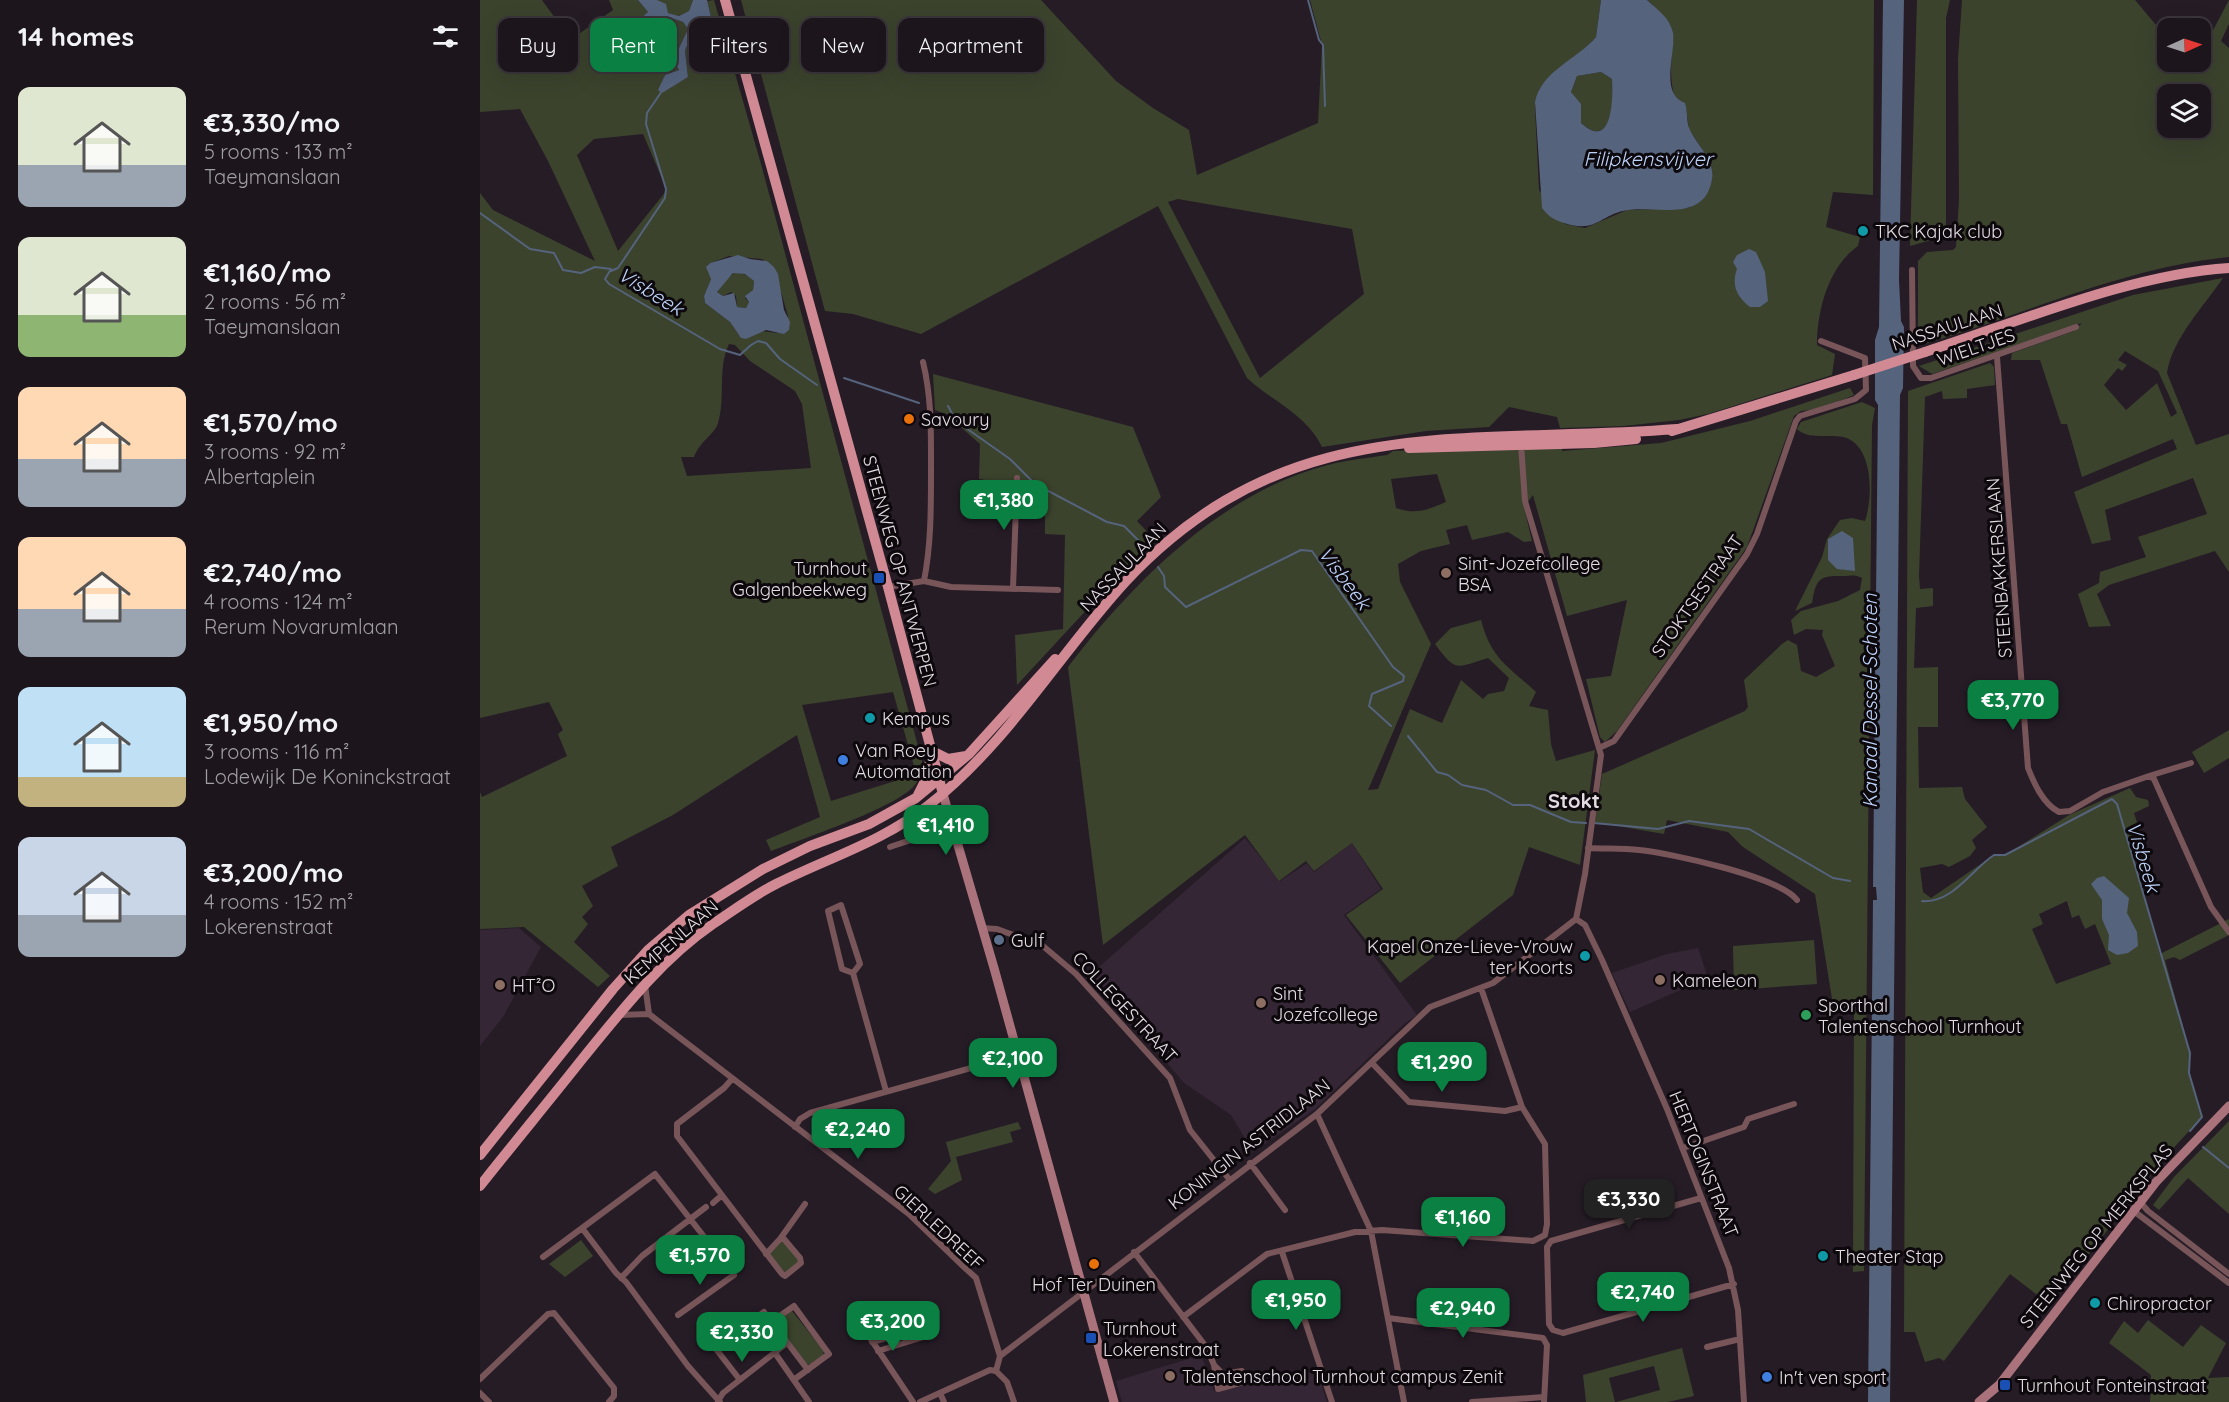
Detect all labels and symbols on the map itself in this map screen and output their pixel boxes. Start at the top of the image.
north arrow [2157,18,2211,72]
water label: Filipkensvijver [1584,146,1715,171]
place label: TKC Kajak club [1875,220,2002,243]
marker: TKC Kajak club [1856,224,1870,238]
water label: Visbeek [614,261,690,322]
street label: NASSAULAAN [1889,298,2005,356]
street label: WIELTJES [1934,323,2018,371]
place label: Savoury [921,408,990,431]
marker: Savoury [902,412,916,426]
street label: STEENWEG OP ANTWERPEN [858,453,942,689]
street label: STEENBAKKERSLAAN [1981,477,2017,659]
pin: €1,380 [955,480,1053,531]
street label: NASSAULAAN [1075,518,1171,616]
street label: STOKTSESTRAAT [1646,530,1748,662]
water label: Visbeek [1313,542,1378,616]
place label: Sint-Jozefcollege BSA [1458,552,1600,596]
place label: Turnhout Galgenbeekweg [732,557,867,601]
marker: Sint-Jozefcollege BSA [1439,566,1453,580]
marker: Turnhout Galgenbeekweg [872,571,886,585]
water label: Kanaal Dessel-Schoten [1857,593,1882,808]
pin: €3,770 [1964,680,2062,731]
place label: Kempus [882,707,950,730]
marker: Kempus [863,711,877,725]
place label: Van Roey Automation [855,739,952,783]
marker: Van Roey Automation [836,753,850,767]
district label: Stokt [1548,788,1600,813]
pin: €1,410 [897,805,995,856]
water label: Visbeek [2121,819,2167,897]
street label: KEMPENLAAN [619,895,723,989]
place label: Gulf [1011,929,1045,952]
marker: Gulf [992,933,1006,947]
place label: Kapel Onze-Lieve-Vrouw ter Koorts [1367,935,1573,979]
street label: COLLEGESTRAAT [1067,947,1183,1068]
marker: Kapel Onze-Lieve-Vrouw ter Koorts [1578,949,1592,963]
place label: Kameleon [1672,969,1757,992]
marker: Kameleon [1653,973,1667,987]
place label: HT²O [512,974,555,997]
marker: HT²O [493,978,507,992]
place label: Sint Jozefcollege [1273,982,1378,1026]
place label: Sporthal Talentenschool Turnhout [1818,994,2022,1038]
marker: Sint Jozefcollege [1254,996,1268,1010]
marker: Sporthal Talentenschool Turnhout [1799,1008,1813,1022]
pin: €2,100 [964,1038,1062,1089]
pin: €1,290 [1393,1042,1491,1093]
street label: KONINGIN ASTRIDLAAN [1163,1074,1335,1214]
street label: HERTOGINSTRAAT [1664,1088,1744,1241]
pin: €2,240 [809,1109,907,1160]
street label: STEENWEG OP MERKSPLAS [2015,1139,2177,1333]
street label: GIERLEDREEF [889,1179,989,1275]
pin: €3,330 [1580,1179,1678,1230]
pin: €1,160 [1414,1197,1512,1248]
pin: €1,570 [651,1235,749,1286]
place label: Theater Stap [1835,1245,1943,1268]
marker: Theater Stap [1816,1249,1830,1263]
marker: Hof Ter Duinen [1087,1257,1101,1271]
pin: €2,740 [1594,1272,1692,1323]
place label: Hof Ter Duinen [1032,1273,1156,1296]
pin: €1,950 [1247,1280,1345,1331]
pin: €2,940 [1414,1288,1512,1339]
place label: Chiropractor [2107,1292,2212,1315]
marker: Chiropractor [2088,1296,2102,1310]
pin: €3,200 [844,1301,942,1352]
pin: €2,330 [693,1312,791,1363]
place label: Turnhout Lokerenstraat [1103,1317,1219,1361]
marker: Turnhout Lokerenstraat [1084,1331,1098,1345]
place label: Talentenschool Turnhout campus Zenit [1182,1365,1504,1388]
place label: In't ven sport [1779,1366,1887,1389]
marker: Talentenschool Turnhout campus Zenit [1163,1369,1177,1383]
marker: In't ven sport [1760,1370,1774,1384]
place label: Turnhout Fonteinstraat [2017,1374,2207,1397]
marker: Turnhout Fonteinstraat [1998,1378,2012,1392]

